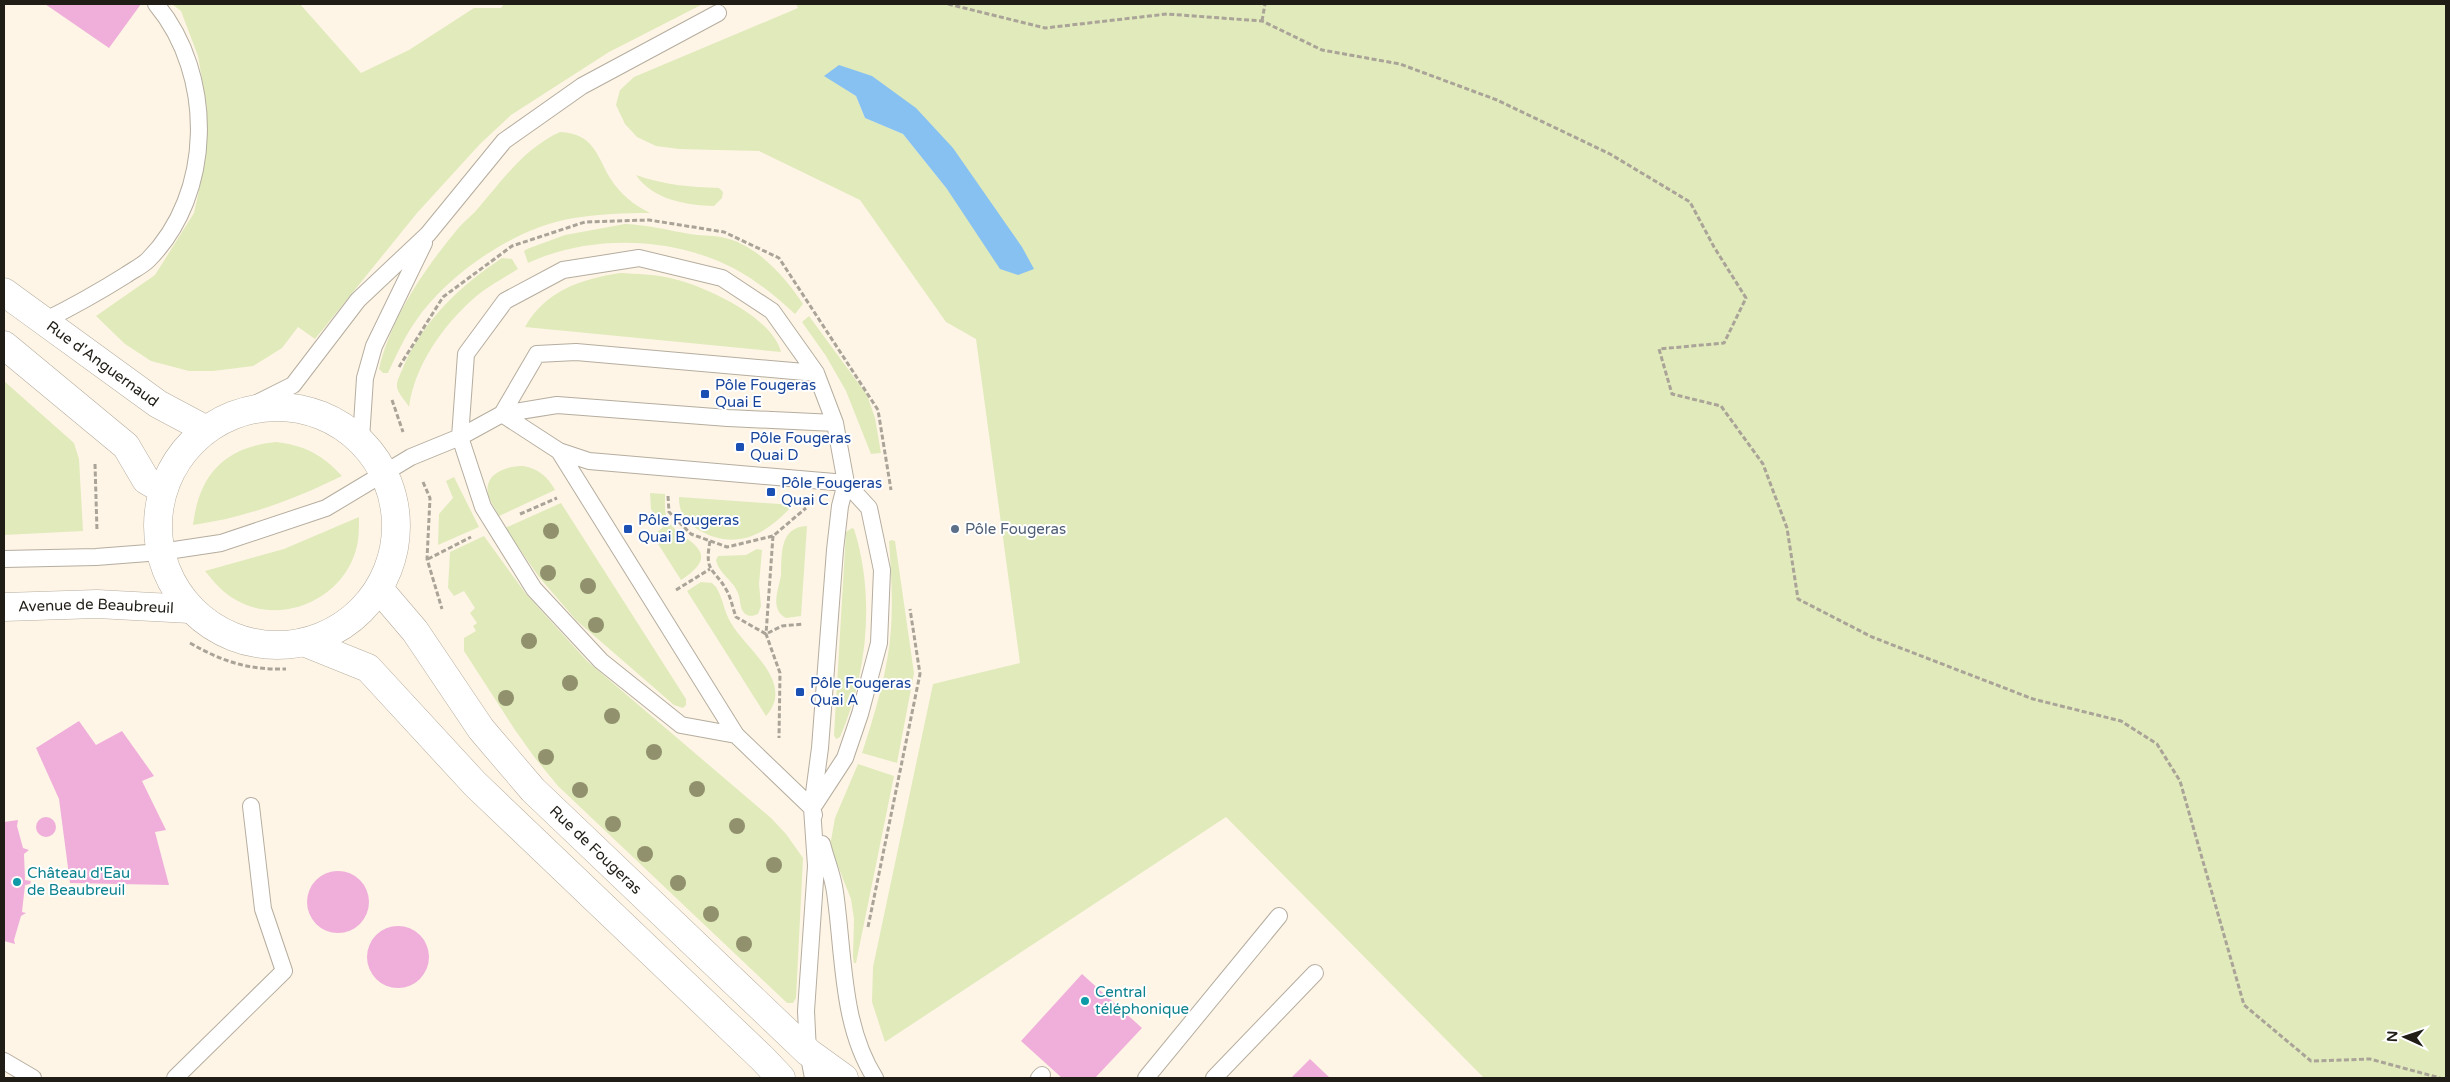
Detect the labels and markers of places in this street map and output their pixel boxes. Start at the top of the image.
place label: Pôle Fougeras Quai E [715,376,816,411]
marker: Pôle Fougeras Quai E [699,388,711,400]
place label: Pôle Fougeras Quai D [750,429,851,464]
marker: Pôle Fougeras Quai D [734,441,746,453]
place label: Pôle Fougeras Quai C [781,474,882,509]
marker: Pôle Fougeras Quai C [765,486,777,498]
place label: Pôle Fougeras Quai B [638,511,739,546]
place label: Pôle Fougeras [965,520,1066,538]
marker: Pôle Fougeras Quai B [622,523,634,535]
marker: Pôle Fougeras [949,523,961,535]
place label: Pôle Fougeras Quai A [810,674,911,709]
marker: Pôle Fougeras Quai A [794,686,806,698]
place label: Château d'Eau de Beaubreuil [27,864,130,899]
marker: Château d'Eau de Beaubreuil [11,876,23,888]
place label: Central téléphonique [1095,983,1189,1018]
marker: Central téléphonique [1079,995,1091,1007]

